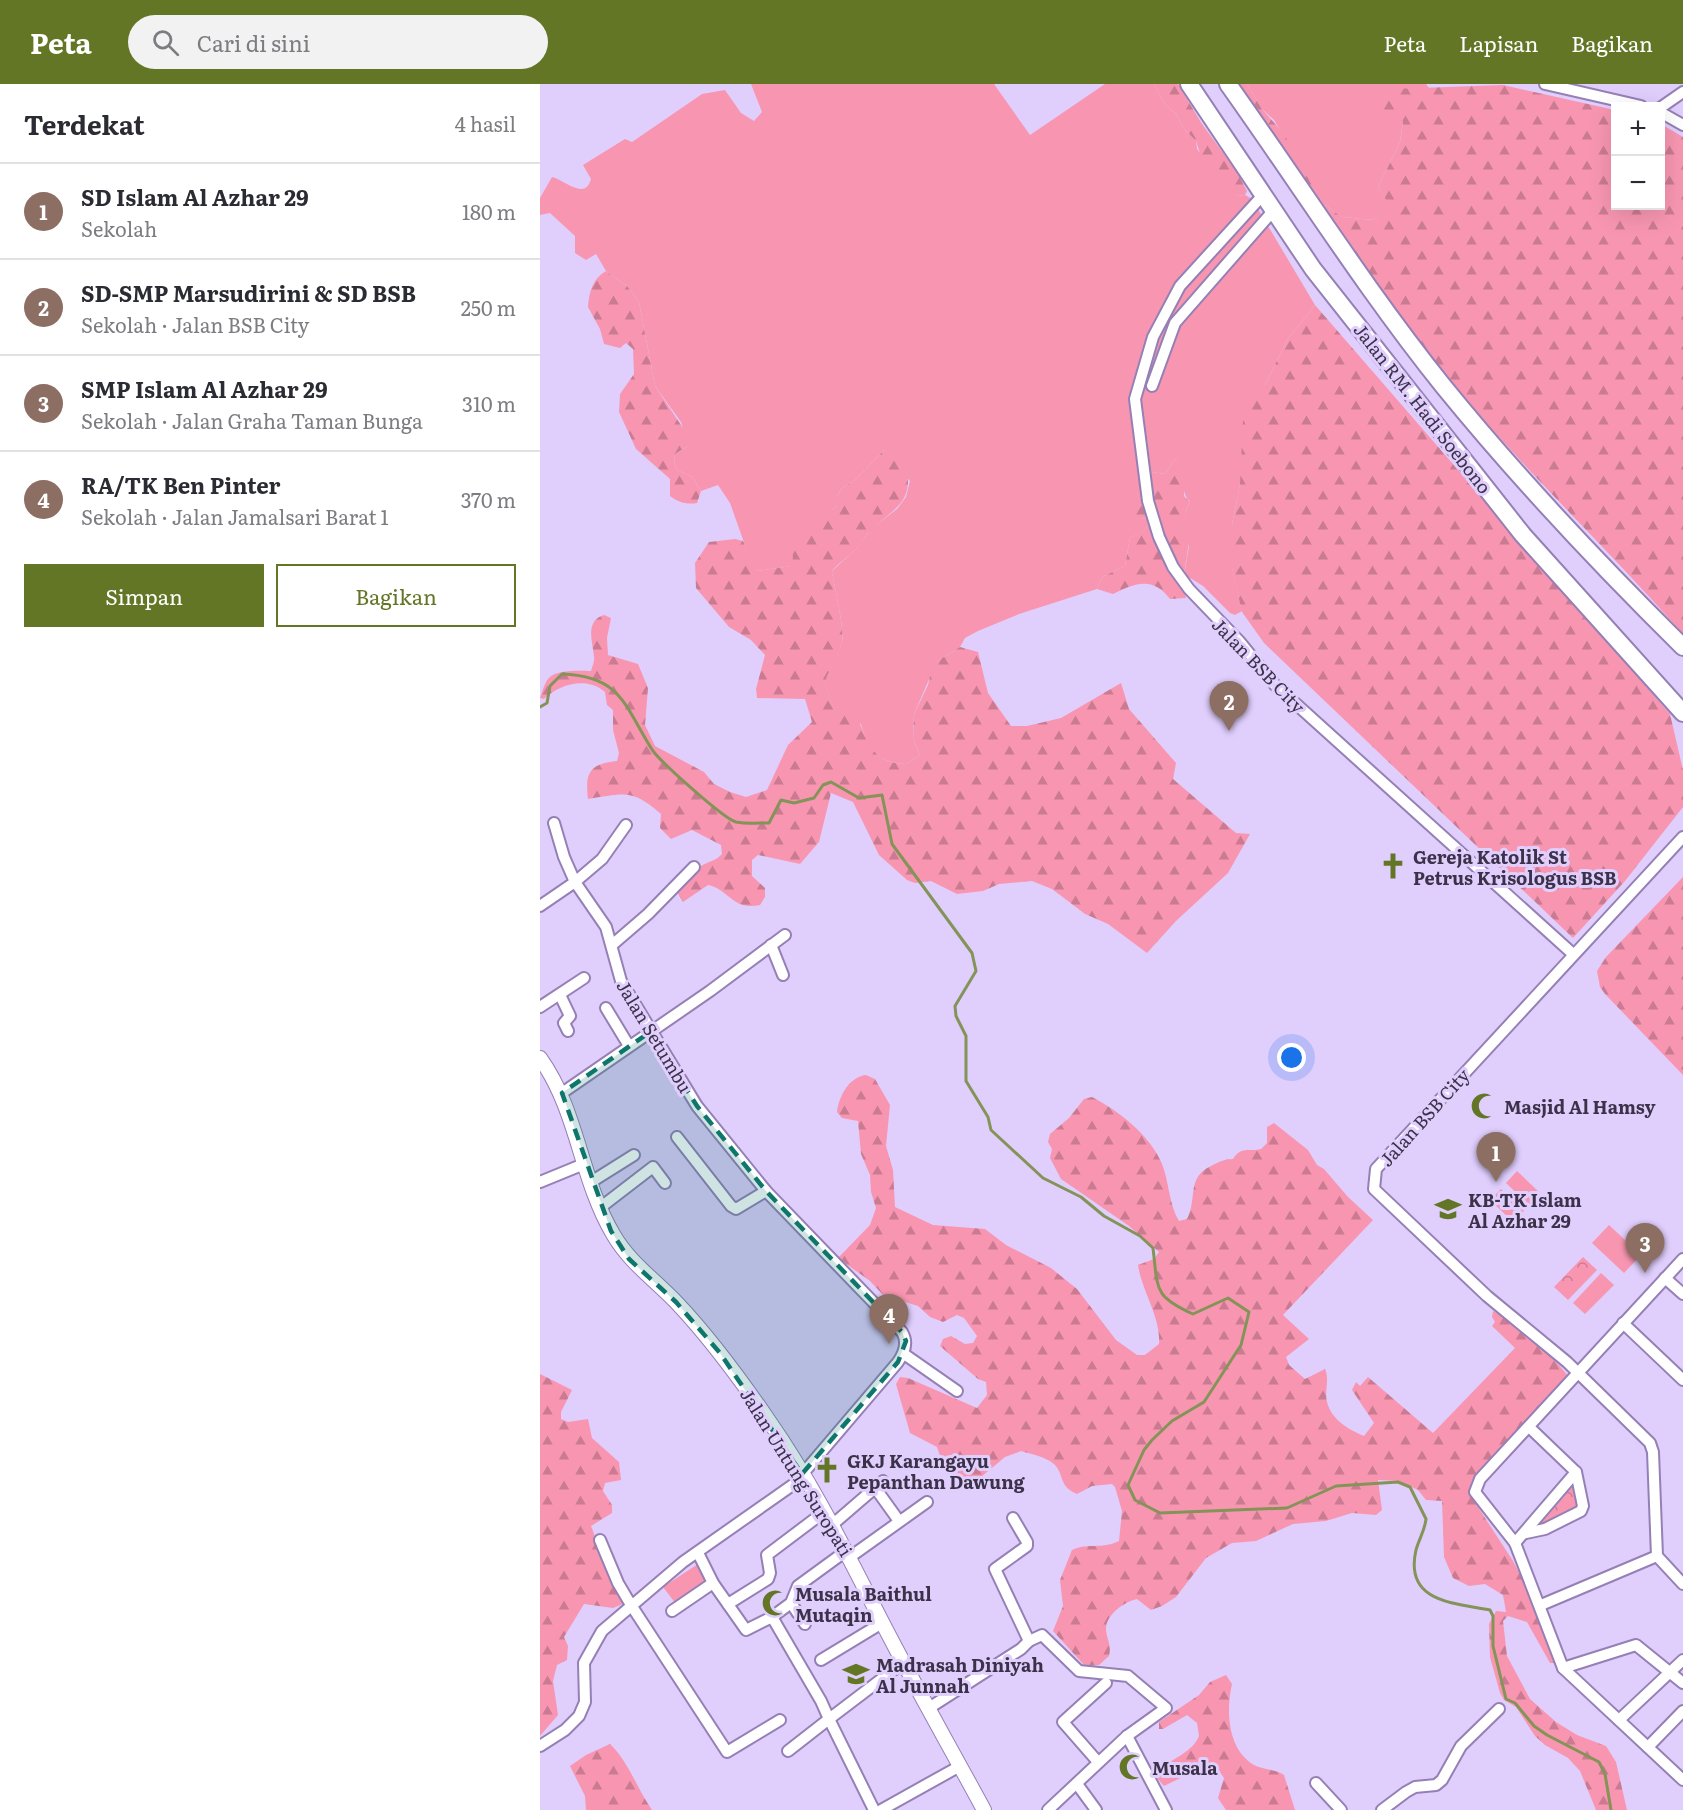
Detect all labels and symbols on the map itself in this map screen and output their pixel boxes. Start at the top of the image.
street label: Jalan RM. Hadi Soebono [1348,317,1498,499]
street label: Jalan BSB City [1206,611,1312,719]
pin: 2 [1210,682,1248,731]
place label: Gereja Katolik St Petrus Krisologus BSB [1413,843,1616,891]
church icon: Gereja Katolik St Petrus Krisologus BSB [1378,851,1408,881]
street label: Jalan Setumbu [611,974,699,1098]
your location [1277,1043,1306,1072]
street label: Jalan BSB City [1373,1061,1476,1172]
mosque icon: Masjid Al Hamsy [1469,1091,1499,1121]
place label: Masjid Al Hamsy [1504,1093,1656,1120]
pin: 1 [1476,1132,1516,1182]
place label: KB-TK Islam Al Azhar 29 [1468,1186,1582,1234]
school or university icon: KB-TK Islam Al Azhar 29 [1433,1194,1463,1224]
pin: 3 [1626,1224,1664,1273]
pin: 4 [870,1294,908,1344]
street label: Jalan Untung Suropati [734,1383,860,1561]
place label: GKJ Karangayu Pepanthan Dawung [847,1447,1026,1495]
church icon: GKJ Karangayu Pepanthan Dawung [812,1455,842,1485]
place label: Musala Baithul Mutaqin [795,1580,932,1628]
mosque icon: Musala Baithul Mutaqin [760,1588,790,1618]
place label: Madrasah Diniyah Al Junnah [876,1651,1044,1699]
school or university icon: Madrasah Diniyah Al Junnah [841,1659,871,1689]
mosque icon: Musala [1117,1752,1147,1782]
place label: Musala [1152,1754,1218,1781]

